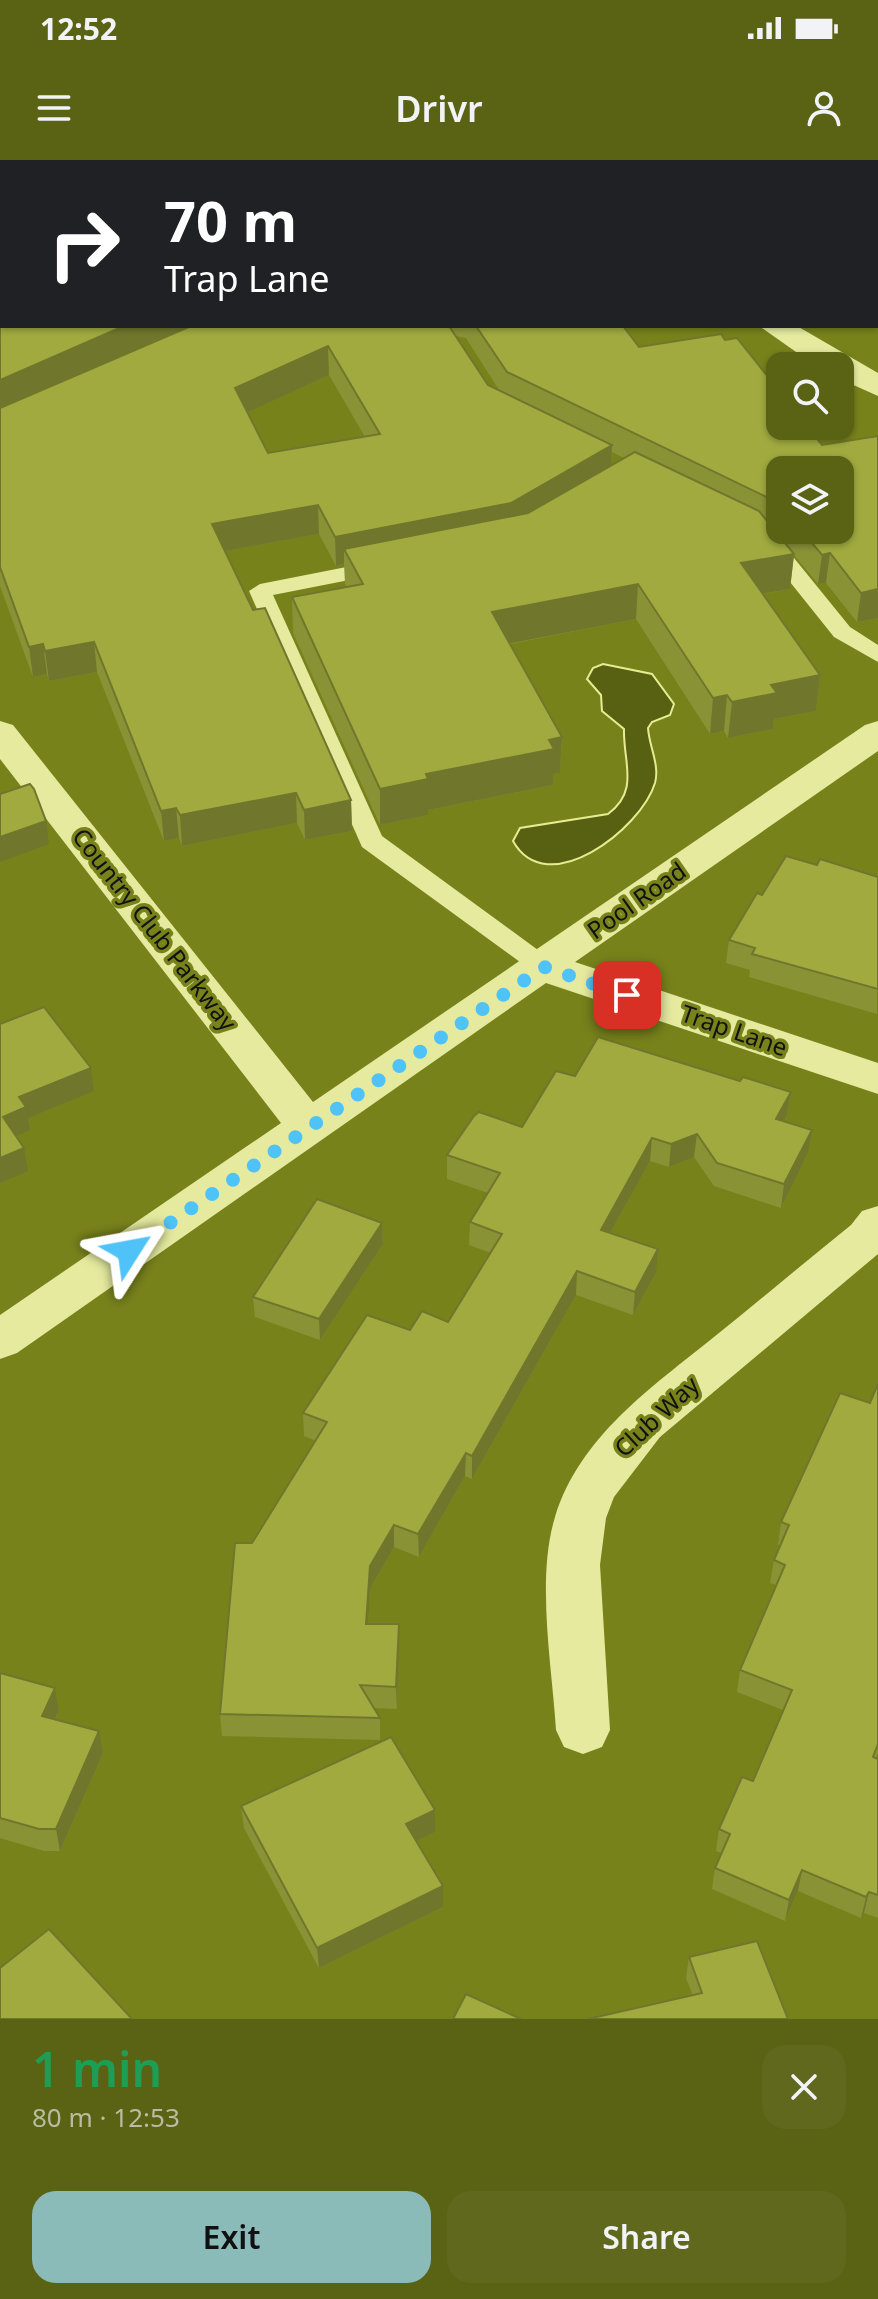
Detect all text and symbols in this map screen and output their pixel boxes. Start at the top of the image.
text: 12:52 [40,8,117,49]
text: Drivr [395,84,483,133]
icon: menu [32,86,76,130]
icon: person [802,86,846,130]
text: 70 m [164,182,297,258]
icon: right [32,192,136,296]
text: Trap Lane [164,254,330,303]
map controls [766,352,854,544]
button: search [766,352,854,440]
button: layers [766,456,854,544]
street label: Country Club Parkway [66,821,245,1038]
street label: Pool Road [580,854,692,946]
pin [593,961,661,1029]
icon: arrive [605,973,649,1017]
street label: Trap Lane [677,996,792,1063]
position arrow [87,1209,171,1293]
street label: Club Way [606,1368,706,1464]
text: 1 min [32,2036,162,2101]
button: close [762,2045,846,2129]
text: 80 m · 12:53 [32,2099,180,2135]
button: Exit [32,2191,431,2283]
button: Share [447,2191,846,2283]

